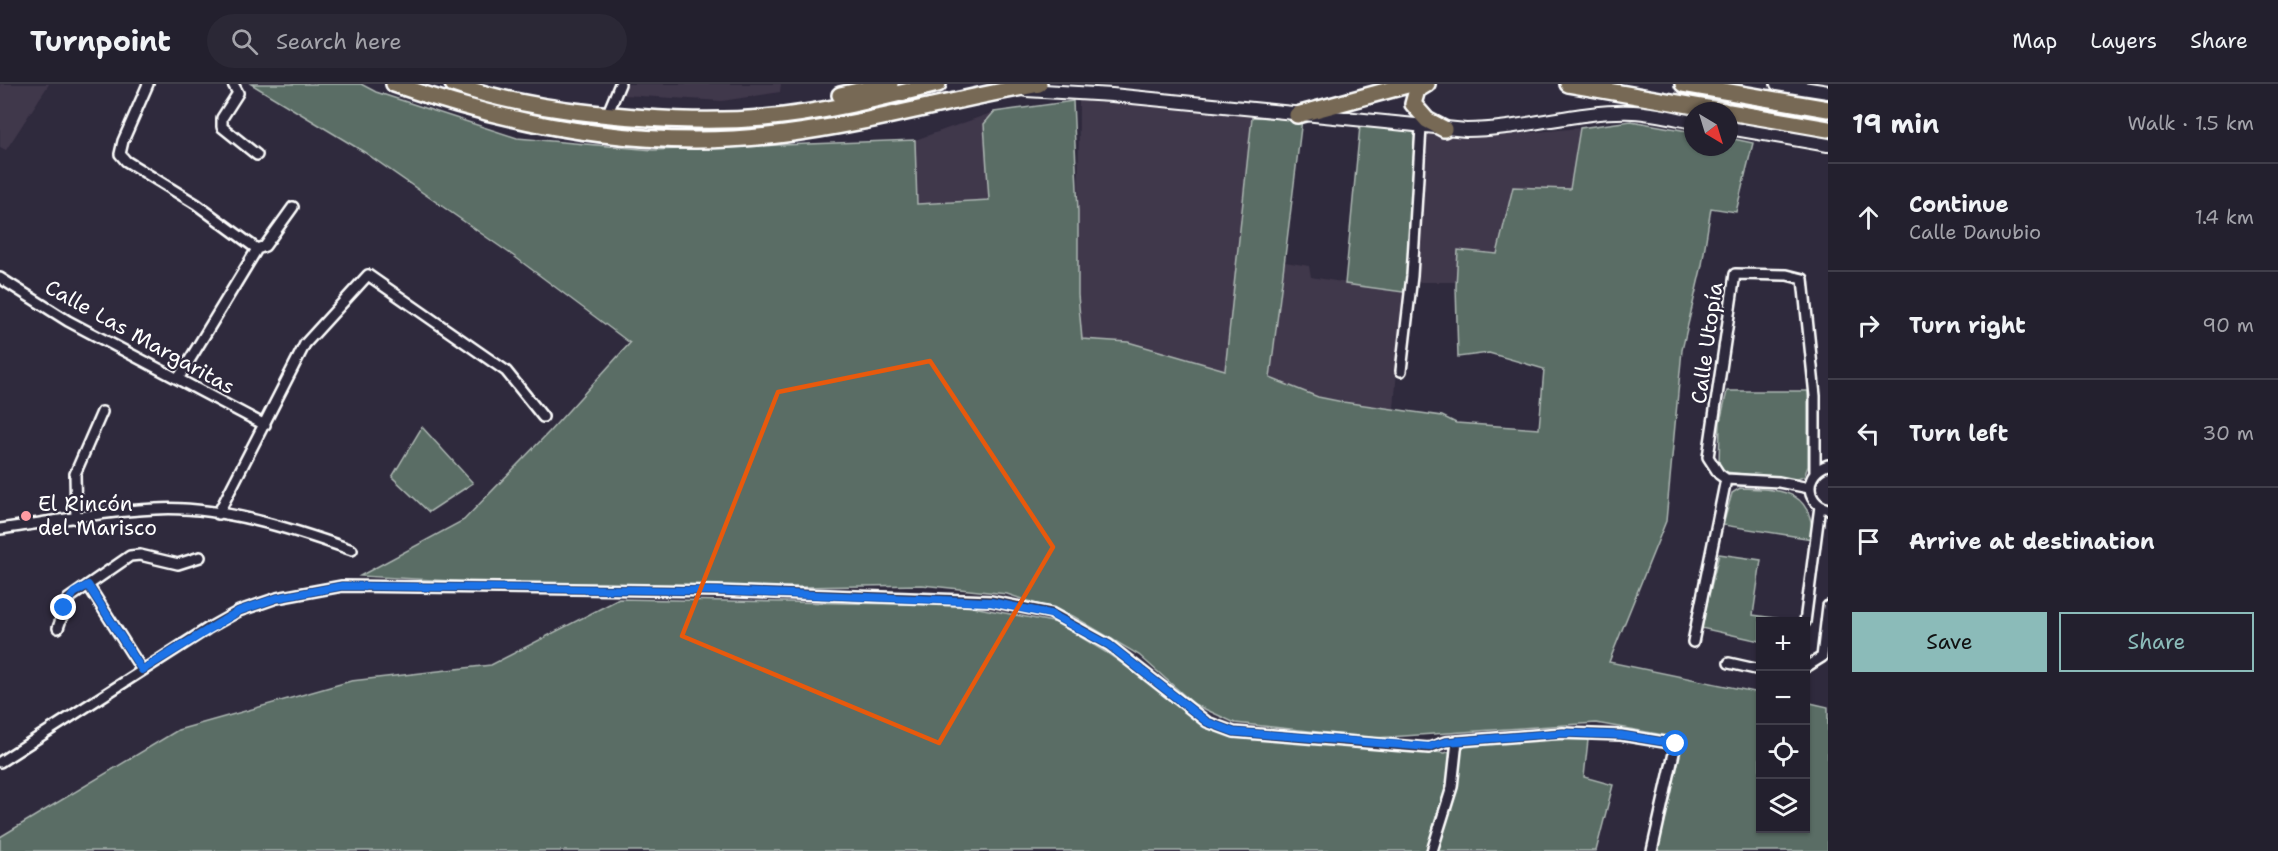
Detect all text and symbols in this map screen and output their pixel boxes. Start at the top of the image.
search box [207,14,627,68]
text: Turnpoint [30,22,171,60]
icon: search [228,25,261,58]
text: Search here [276,27,402,56]
text: Map [2012,27,2057,55]
text: Layers [2090,27,2157,55]
text: Share [2190,27,2248,55]
north arrow [1684,102,1738,156]
text: 19 min [1852,106,1939,141]
text: Walk · 1.5 km [2127,110,2254,136]
text: Continue [1909,190,2009,219]
icon: ahead [1852,201,1885,234]
text: 1.4 km [2195,204,2254,230]
text: Calle Danubio [1909,219,2041,245]
street label: Calle Las Margaritas [40,273,240,401]
street label: Calle Utopía [1685,280,1729,406]
icon: right [1852,309,1885,342]
text: Turn right [1909,311,2026,340]
text: 90 m [2202,312,2254,338]
icon: left [1852,417,1885,450]
text: Turn left [1909,419,2008,448]
text: 30 m [2202,420,2254,446]
place label: El Rincón del Marisco [38,490,157,542]
marker: El Rincón del Marisco [19,509,33,523]
icon: arrive [1852,525,1885,558]
text: Arrive at destination [1909,527,2155,556]
route end [50,594,76,620]
button: Save [1852,612,2047,672]
button: Share [2059,612,2254,672]
map controls [1756,617,1810,833]
button: + [1756,617,1810,671]
button: − [1756,671,1810,725]
button: locate [1756,725,1810,779]
route start [1662,730,1688,756]
button: layers [1756,779,1810,833]

